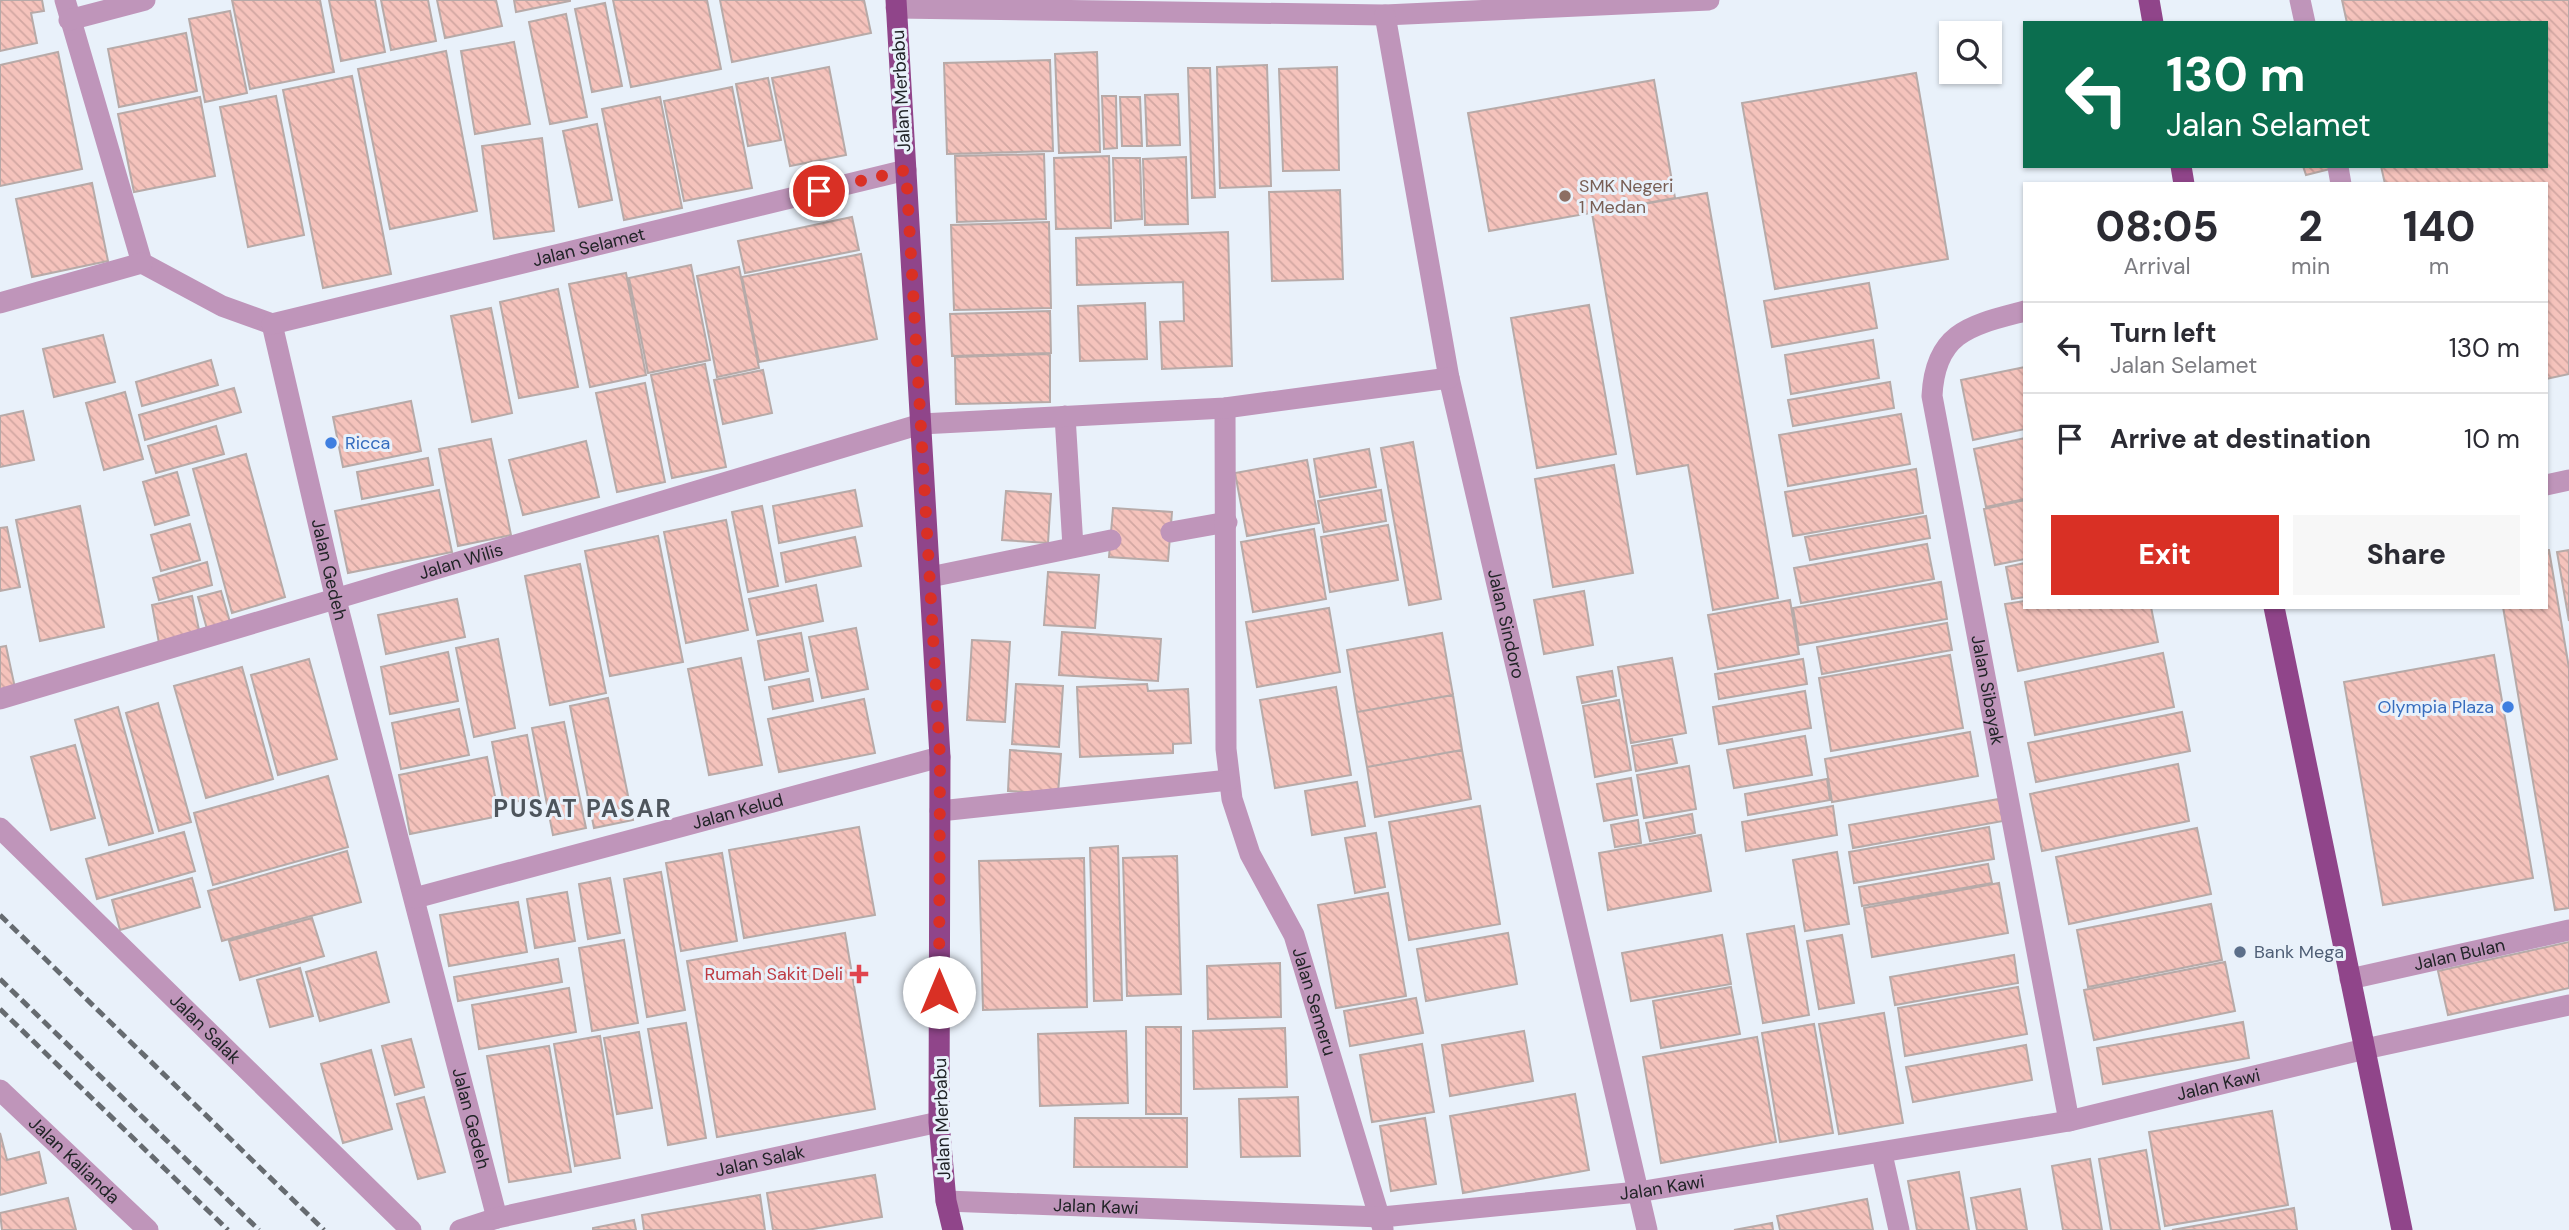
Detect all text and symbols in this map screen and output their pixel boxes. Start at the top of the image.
map controls [1939,21,2002,84]
button: search [1939,21,2002,84]
street label: Jalan Merbabu [886,29,916,153]
text: 130 m [2166,42,2306,106]
icon: left [2051,49,2142,140]
text: Jalan Selamet [2166,104,2371,146]
pin [789,161,849,221]
icon: arrive [800,172,838,210]
place label: SMK Negeri 1 Medan [1579,174,1673,219]
marker: SMK Negeri 1 Medan [1557,188,1573,204]
text: 08:05 [2096,199,2219,254]
text: 2 [2299,199,2323,254]
text: 140 [2403,199,2475,254]
street label: Jalan Selamet [530,222,648,272]
text: Arrival [2124,251,2191,281]
text: min [2291,251,2330,281]
text: m [2429,251,2449,281]
text: Turn left [2110,316,2217,350]
icon: left [2051,329,2089,367]
text: 130 m [2449,331,2520,365]
text: Jalan Selamet [2110,350,2257,380]
icon: arrive [2051,420,2089,458]
text: Arrive at destination [2110,422,2371,456]
text: 10 m [2464,422,2520,456]
place label: Ricca [345,431,390,455]
marker: Ricca [323,435,339,451]
button: Exit [2051,515,2279,595]
button: Share [2293,515,2520,595]
street label: Jalan Gedeh [306,516,353,623]
street label: Jalan Wilis [416,537,506,585]
street label: Jalan Sindoro [1482,567,1530,681]
street label: Jalan Sibayak [1965,633,2010,747]
place label: Olympia Plaza [2378,695,2494,719]
marker: Olympia Plaza [2500,699,2516,715]
street label: Jalan Kelud [689,788,786,835]
district label: PUSAT PASAR [493,793,673,824]
street label: Jalan Bulan [2411,933,2507,976]
place label: Bank Mega [2254,940,2344,964]
marker: Bank Mega [2232,944,2248,960]
street label: Jalan Semeru [1286,945,1342,1059]
position arrow [902,955,976,1029]
place label: Rumah Sakit Deli [705,962,843,986]
marker: Rumah Sakit Deli [849,964,869,984]
street label: Jalan Salak [164,988,246,1069]
street label: Jalan Merbabu [928,1057,956,1181]
street label: Jalan Kawi [2174,1063,2263,1106]
street label: Jalan Gedeh [446,1065,496,1172]
street label: Jalan Kalianda [23,1111,125,1209]
street label: Jalan Salak [713,1140,807,1182]
street label: Jalan Kawi [1619,1169,1706,1206]
street label: Jalan Kawi [1053,1193,1139,1220]

